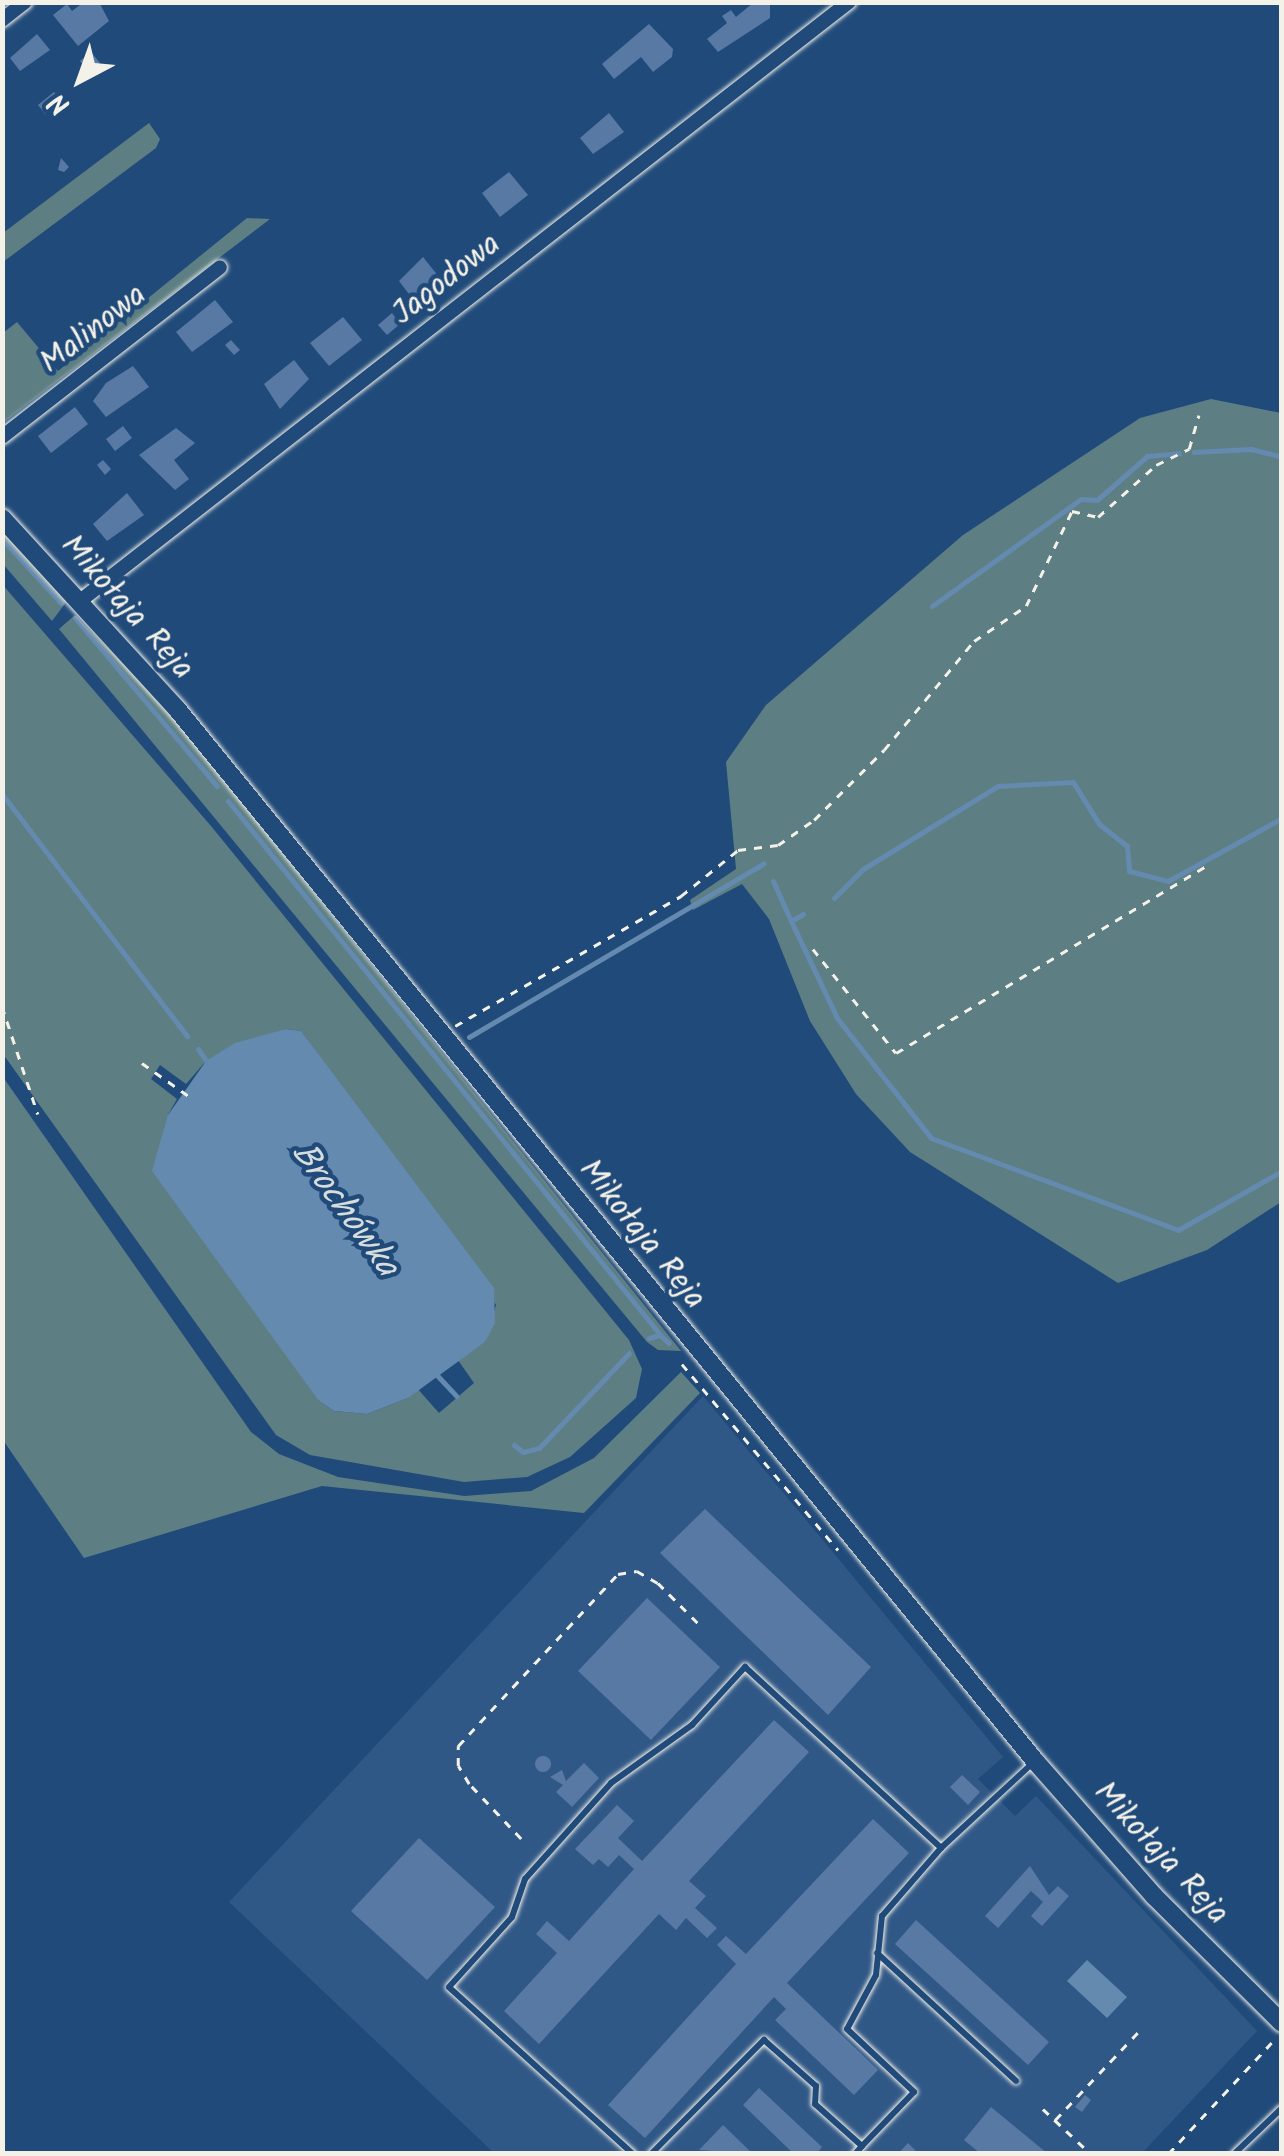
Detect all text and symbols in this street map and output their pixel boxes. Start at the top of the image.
north arrow [30,30,130,130]
text: N [39,80,81,126]
street label: Jagodowa [385,226,509,334]
street label: Malinowa [33,277,155,383]
street label: Mikołaja Reja [51,528,201,688]
water label: Brochówka [281,1134,407,1286]
street label: Mikołaja Reja [569,1153,713,1317]
street label: Mikołaja Reja [1084,1775,1236,1933]

